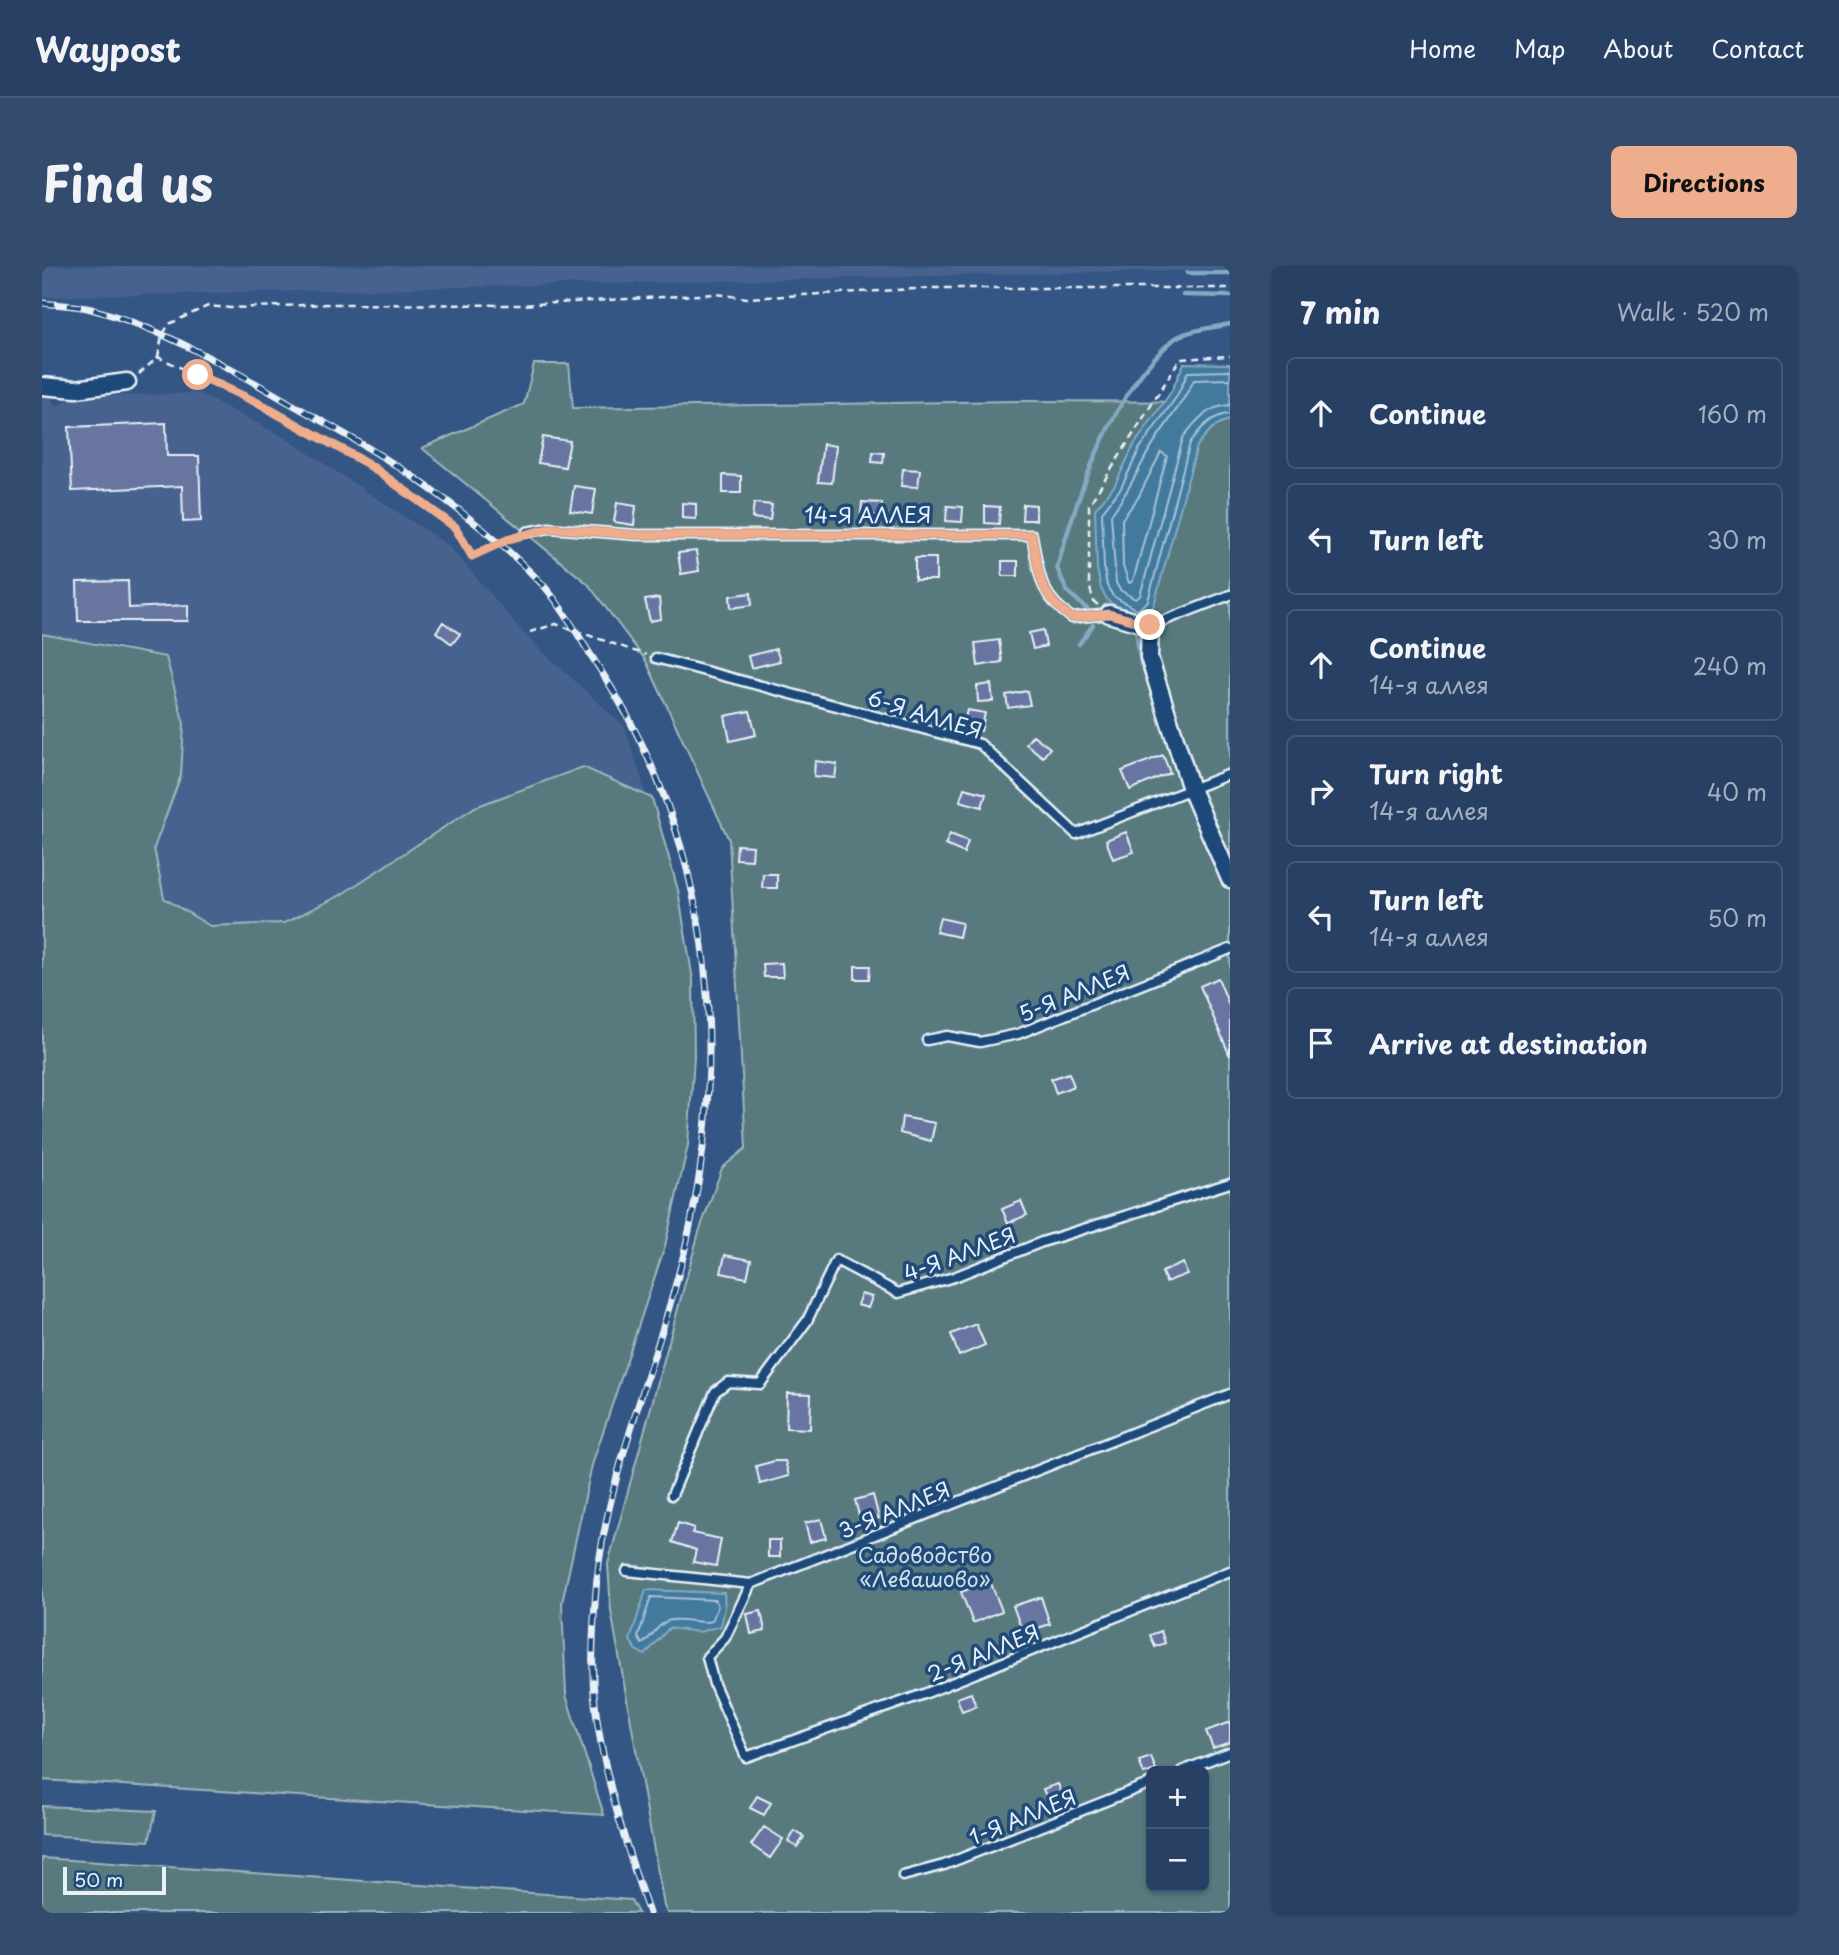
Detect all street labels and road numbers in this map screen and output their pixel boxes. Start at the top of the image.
street label: 14-Я АЛЛЕЯ [805,498,931,530]
street label: 6-Я АЛЛЕЯ [864,680,986,746]
street label: 5-Я АЛЛЕЯ [1014,955,1134,1029]
street label: 4-Я АЛЛЕЯ [898,1218,1020,1288]
street label: 3-Я АЛЛЕЯ [834,1472,954,1546]
street label: 2-Я АЛЛЕЯ [922,1615,1044,1689]
street label: 1-Я АЛЛЕЯ [964,1780,1080,1852]

